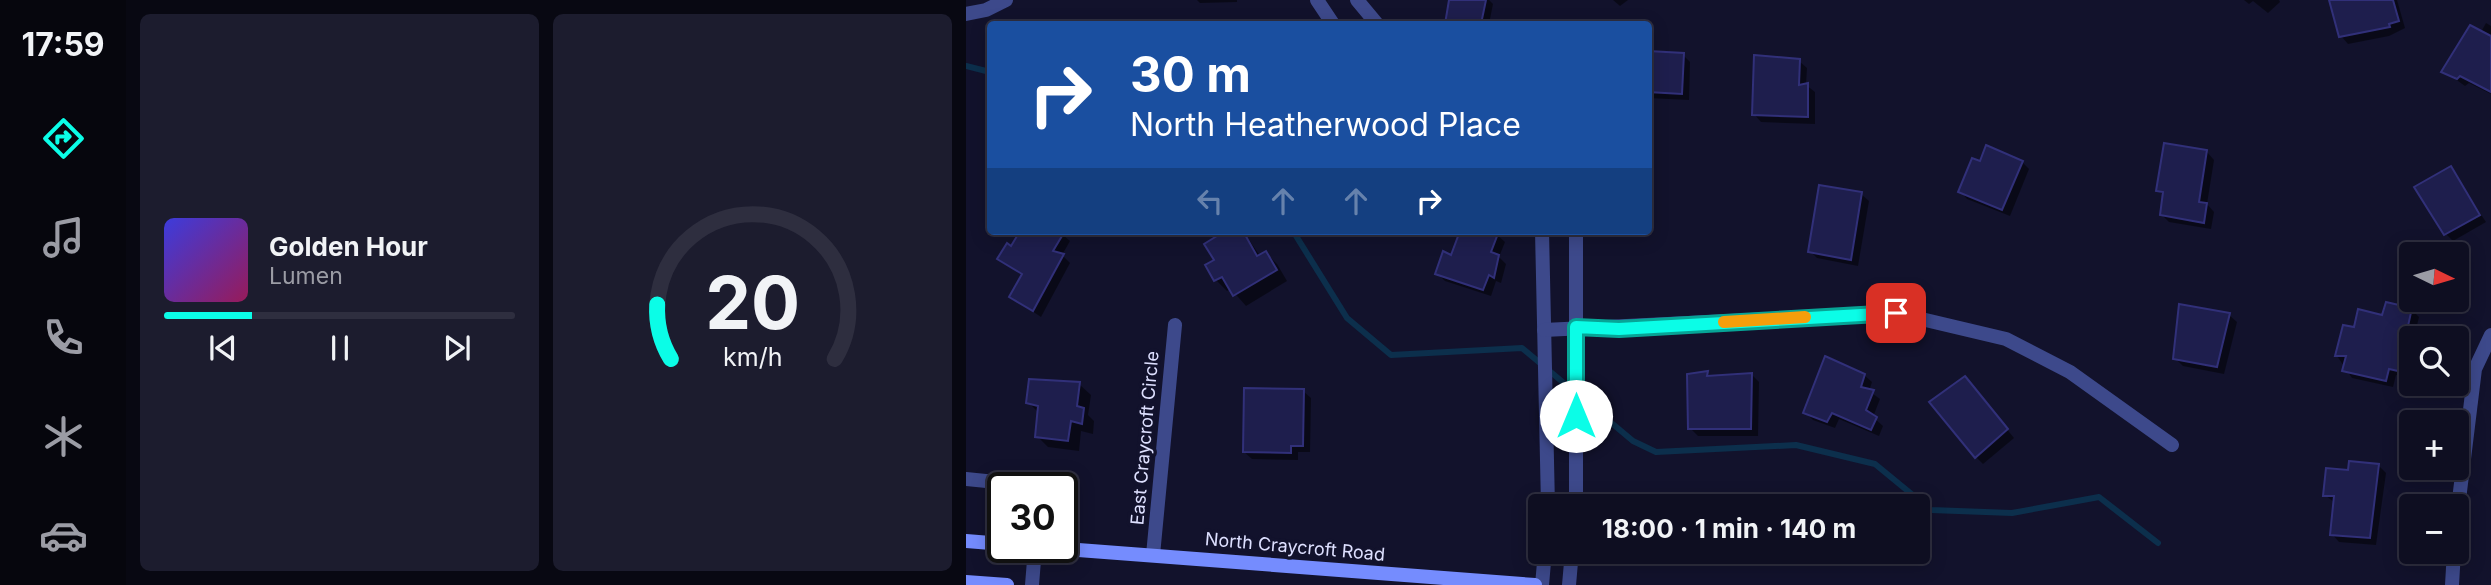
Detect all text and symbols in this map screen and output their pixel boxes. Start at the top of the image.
text: 17:59 [21,25,105,64]
text: 30 m [1130,45,1251,104]
icon: right [1015,49,1106,140]
text: North Heatherwood Place [1130,105,1521,144]
icon: directions [39,114,88,163]
icon: left [1191,182,1229,220]
icon: ahead [1264,182,1302,220]
icon: ahead [1337,182,1375,220]
icon: right [1410,182,1448,220]
icon: music [39,213,88,262]
text: Golden Hour [269,231,428,262]
north arrow [2399,242,2469,312]
map controls [2399,242,2469,564]
text: 20 [705,258,800,347]
text: Lumen [269,262,343,290]
pin [1866,283,1926,343]
icon: arrive [1877,294,1915,332]
icon: phone [39,313,88,362]
button: search [2399,326,2469,396]
icon: previous [204,329,242,367]
icon: pause [321,329,359,367]
icon: next [438,329,476,367]
text: km/h [723,341,782,371]
street label: East Craycroft Circle [1126,350,1163,526]
position arrow [1539,379,1613,453]
button: + [2399,410,2469,480]
icon: climate [39,412,88,461]
speed limit sign: 30 [987,472,1078,563]
button: − [2399,494,2469,564]
icon: car [39,511,88,560]
text: 18:00 · 1 min · 140 m [1602,513,1856,544]
street label: North Craycroft Road [1204,528,1386,565]

